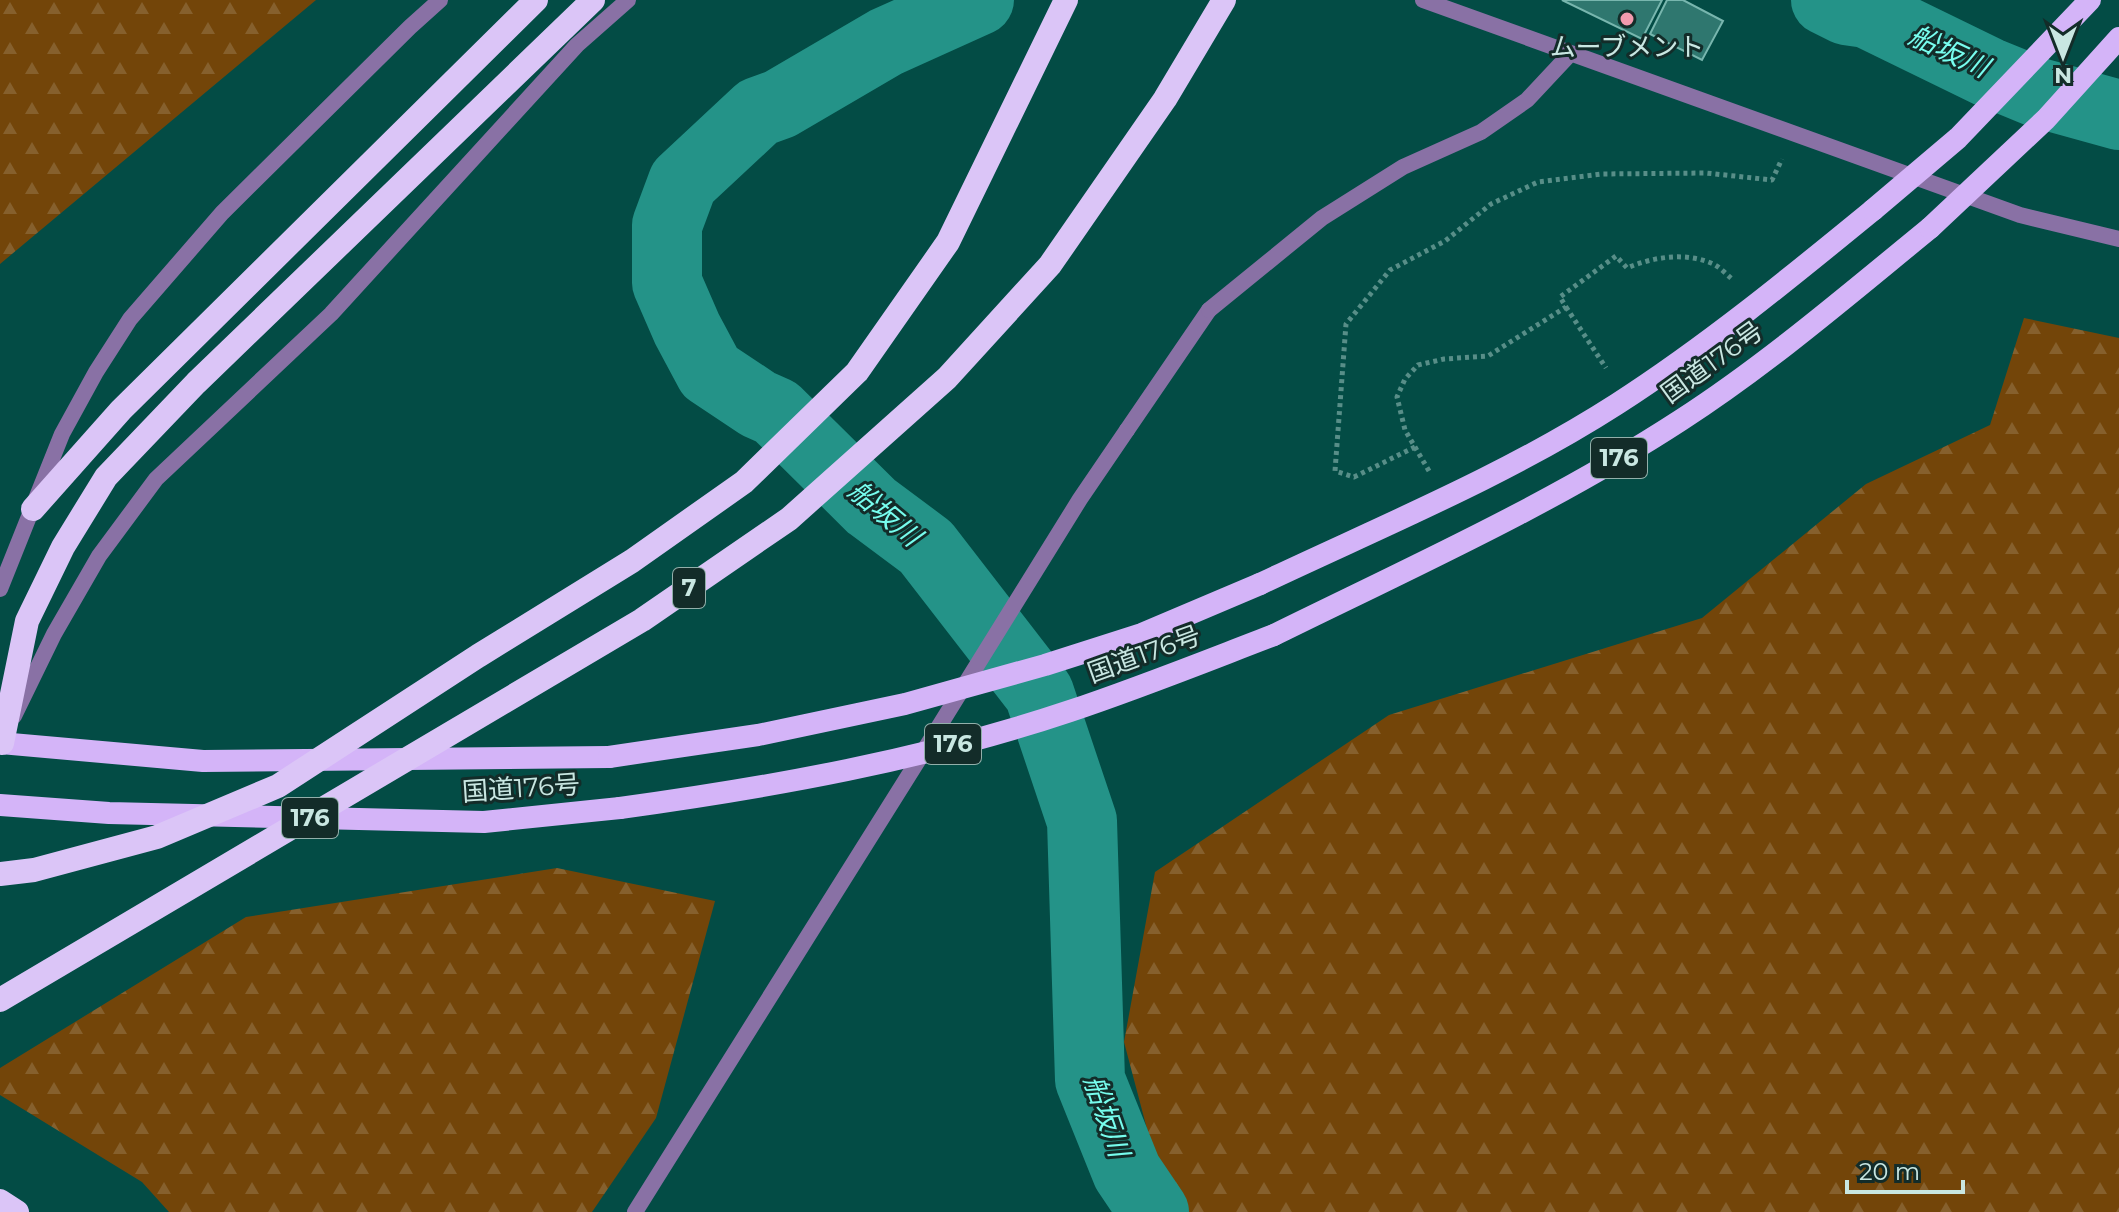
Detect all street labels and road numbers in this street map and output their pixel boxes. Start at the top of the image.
street label: 国道176号 [1655,314,1769,410]
road number: 176 [1591,438,1647,478]
road number: 7 [673,568,705,608]
street label: 国道176号 [1083,619,1205,689]
road number: 176 [925,724,981,764]
street label: 国道176号 [461,768,581,808]
road number: 176 [282,798,338,838]

